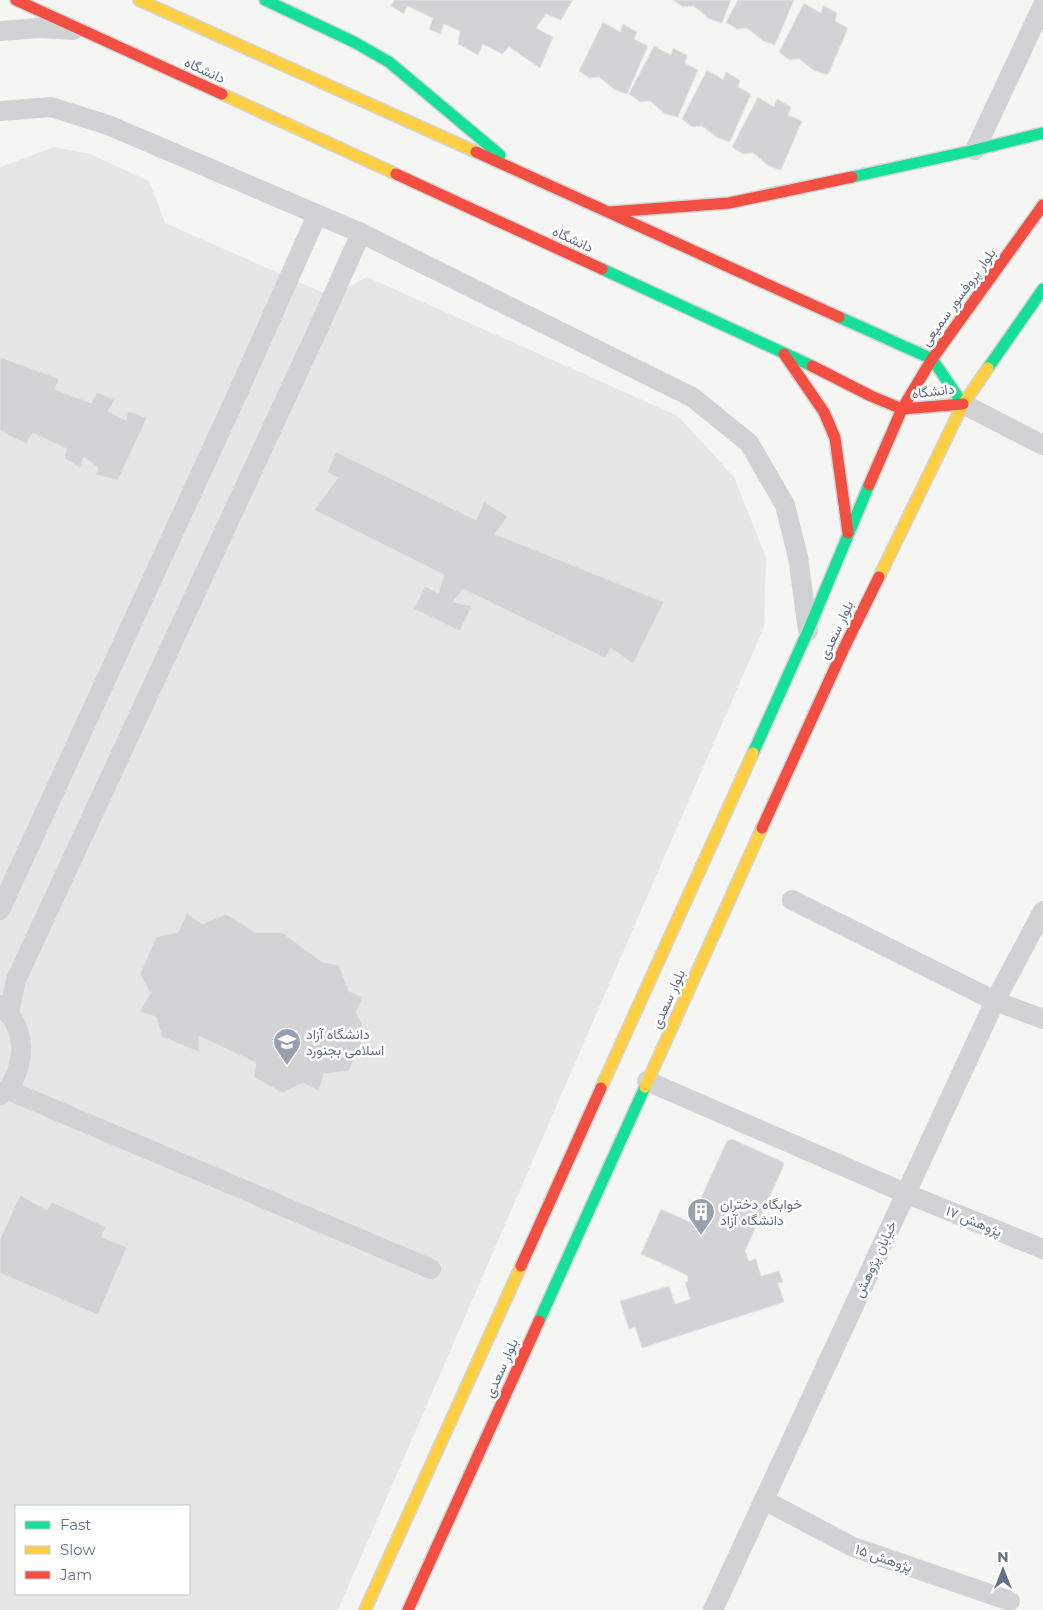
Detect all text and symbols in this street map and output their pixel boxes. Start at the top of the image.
street label: دانشگاه [182,53,229,87]
street label: دانشگاه [550,222,597,256]
street label: بلوار پروفسور سمیعی [916,244,1000,350]
street label: دانشگاه [911,379,956,403]
street label: بلوار سعدی [815,598,857,662]
street label: بلوار سعدی [647,967,689,1031]
place label: دانشگاه آزاد اسلامی بجنورد [306,1025,384,1059]
school or university icon: دانشگاه آزاد اسلامی بجنورد [272,1027,302,1066]
place label: خوابگاه دختران دانشگاه آزاد [720,1195,802,1229]
building icon: خوابگاه دختران دانشگاه آزاد [686,1197,716,1236]
street label: پژوهش ۱۷ [943,1202,1005,1241]
street label: خیابان پژوهش [849,1218,901,1301]
street label: بلوار سعدی [480,1336,522,1400]
legend [15,1505,190,1595]
text: Fast [60,1515,91,1534]
text: Slow [60,1540,96,1559]
street label: پژوهش ۱۵ [853,1540,915,1577]
north arrow [978,1545,1028,1595]
text: N [997,1548,1009,1566]
text: Jam [59,1565,92,1584]

